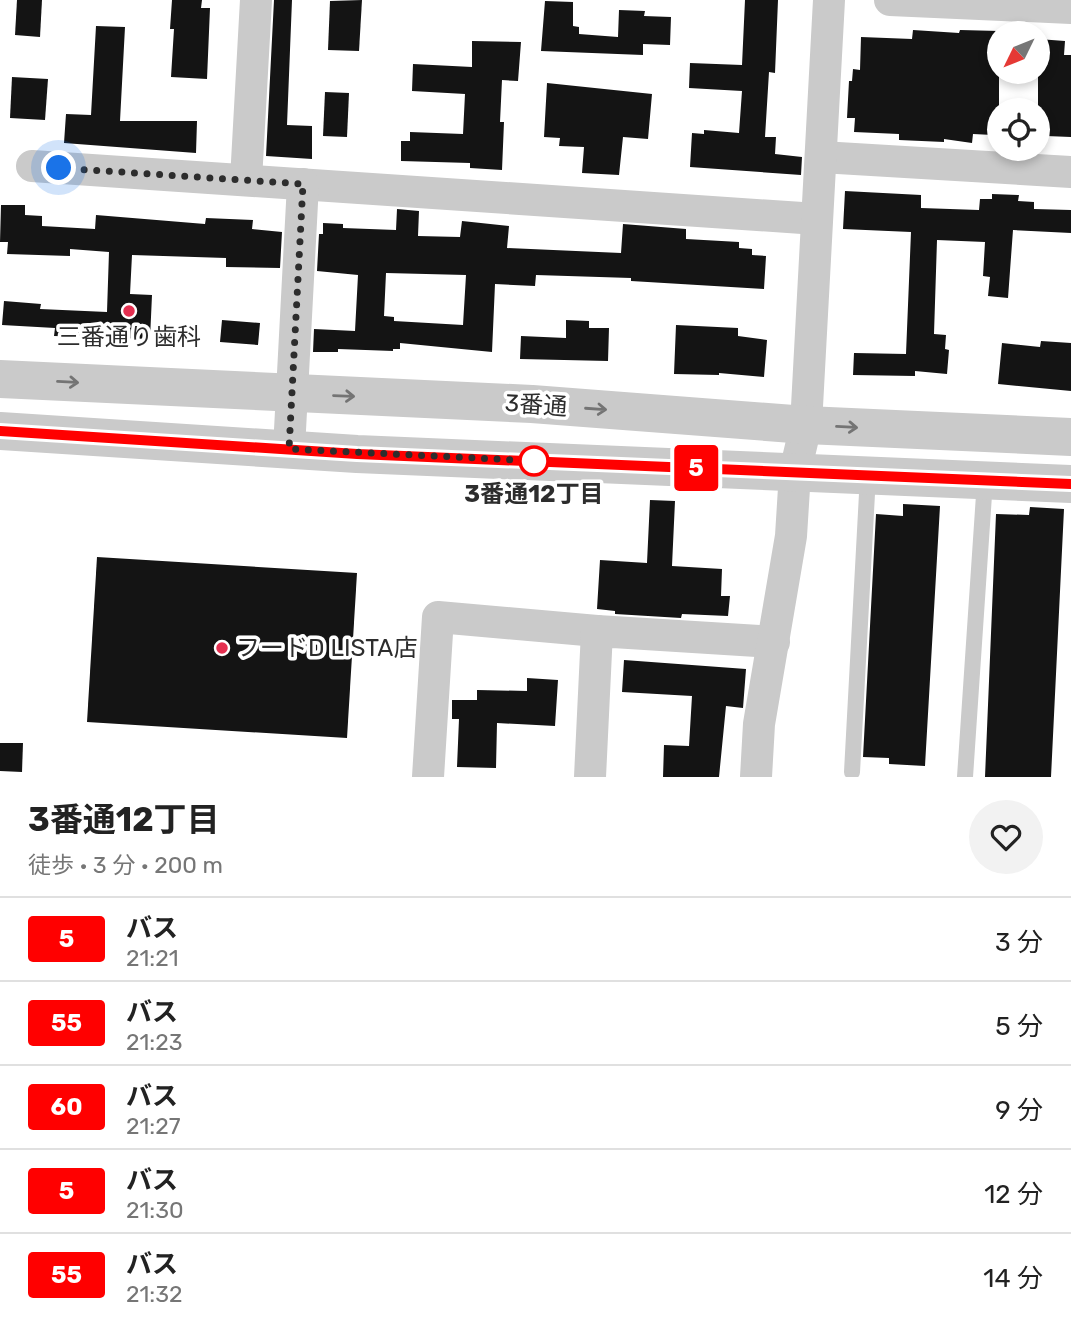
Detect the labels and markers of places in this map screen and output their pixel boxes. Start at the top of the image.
marker: 三番通り歯科 [121,303,137,319]
place label: 三番通り歯科 [57,323,201,351]
marker: 3番通12丁目 [519,446,549,476]
place label: 3番通12丁目 [464,480,604,508]
place label: フードD LISTA店 [236,634,417,662]
marker: フードD LISTA店 [214,640,230,656]

